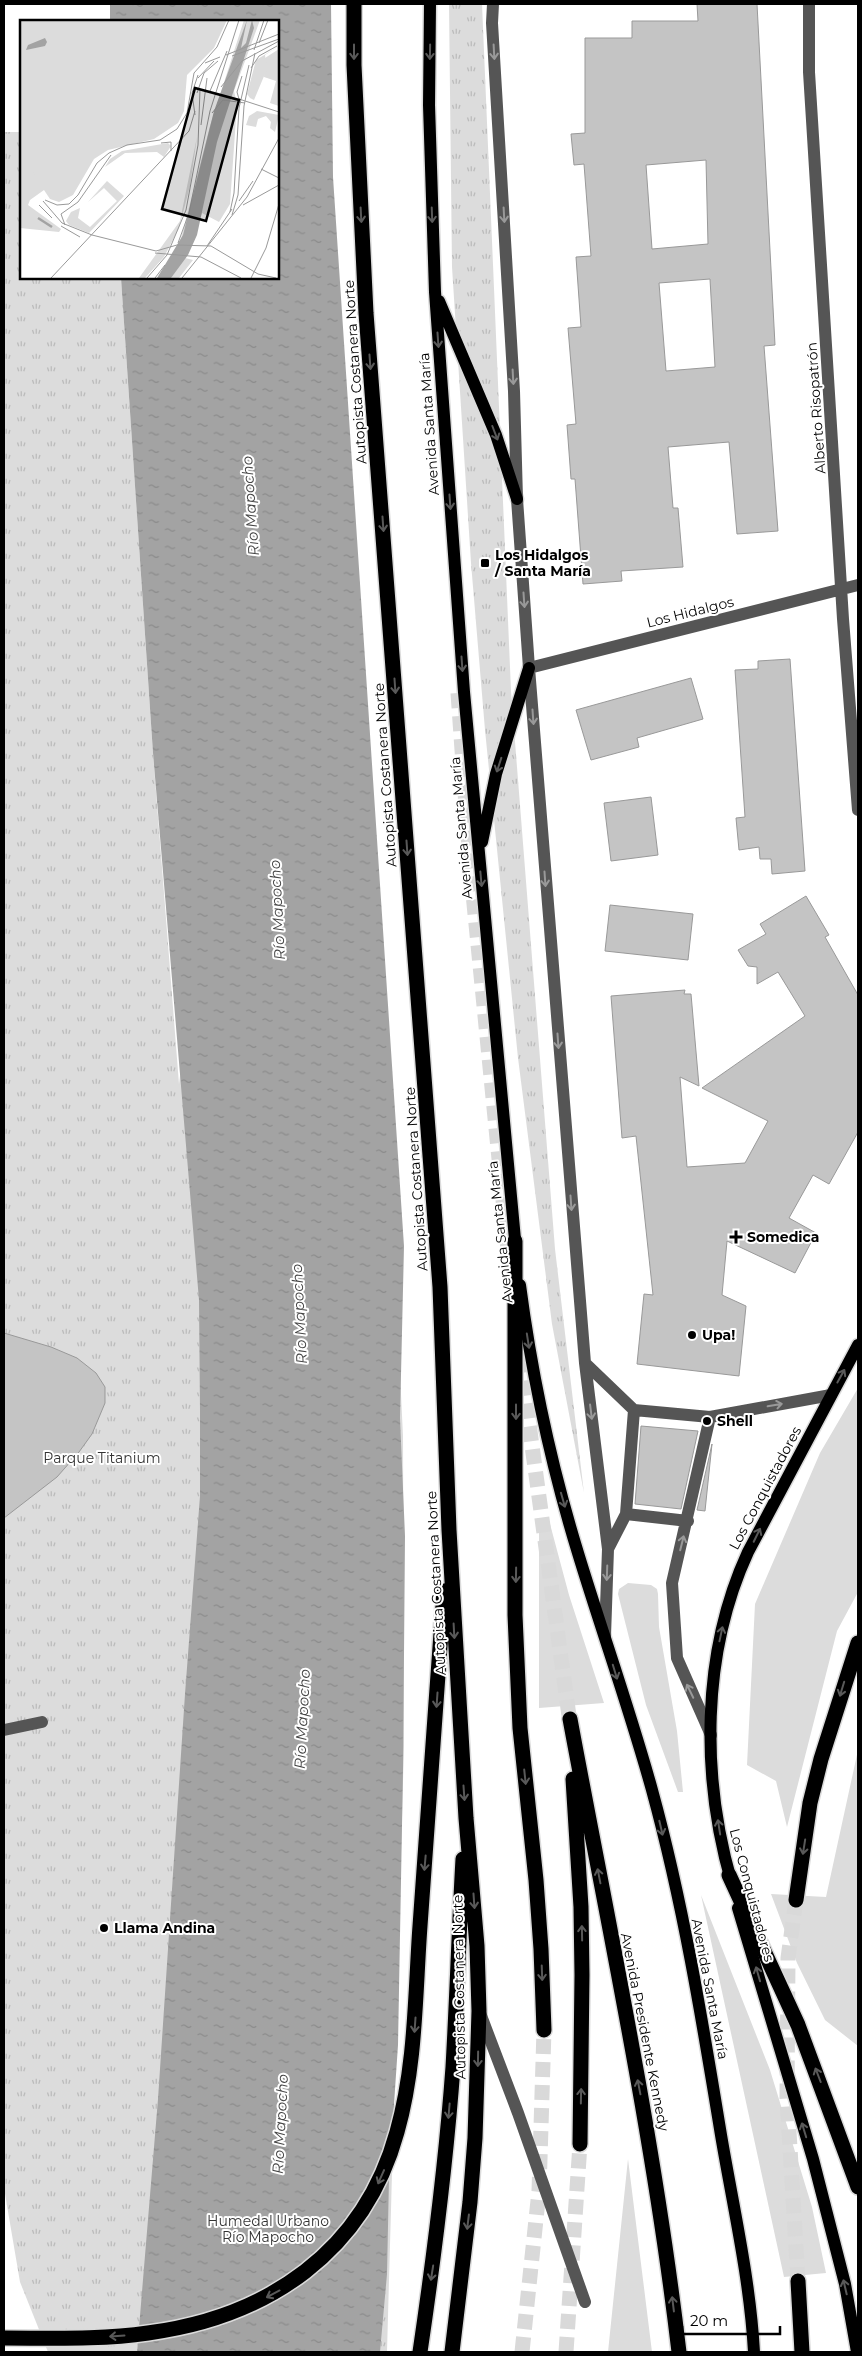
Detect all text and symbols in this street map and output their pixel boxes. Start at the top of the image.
inset map [20,20,279,279]
one-way arrow [349,44,359,60]
one-way arrow [425,44,434,60]
one-way arrow [490,44,499,60]
one-way arrow [499,206,508,222]
one-way arrow [357,207,366,223]
one-way arrow [428,207,437,223]
street label: Autopista Costanera Norte [340,279,370,465]
one-way arrow [434,332,443,348]
street label: Alberto Risopatrón [802,342,830,474]
street label: Avenida Santa María [415,352,443,496]
one-way arrow [365,354,375,370]
one-way arrow [509,369,518,385]
one-way arrow [490,425,500,440]
water label: Río Mapocho [237,455,263,557]
one-way arrow [445,494,455,510]
one-way arrow [378,516,388,532]
place label: Los Hidalgos / Santa María [494,546,591,580]
marker: Los Hidalgos / Santa María [479,557,491,569]
one-way arrow [520,592,529,608]
street label: Los Hidalgos [645,592,736,632]
one-way arrow [457,656,467,672]
one-way arrow [390,678,400,694]
street label: Autopista Costanera Norte [370,682,400,868]
one-way arrow [528,709,538,725]
street label: Avenida Santa María [446,756,476,900]
one-way arrow [494,757,503,772]
one-way arrow [402,840,411,856]
water label: Río Mapocho [265,859,289,961]
one-way arrow [476,870,486,886]
one-way arrow [541,871,550,887]
one-way arrow [553,1033,563,1049]
street label: Autopista Costanera Norte [401,1086,431,1272]
street label: Avenida Santa María [484,1160,516,1304]
one-way arrow [566,1195,575,1211]
place label: Somedica [747,1228,820,1246]
marker: Somedica [729,1230,743,1244]
water label: Río Mapocho [287,1263,311,1365]
place label: Upa! [702,1326,735,1344]
marker: Upa! [686,1329,698,1341]
one-way arrow [523,1333,533,1349]
one-way arrow [836,1369,846,1384]
one-way arrow [767,1400,783,1409]
one-way arrow [586,1403,596,1419]
one-way arrow [511,1404,521,1420]
place label: Shell [717,1412,753,1430]
marker: Shell [701,1415,713,1427]
street label: Los Conquistadores [725,1423,805,1553]
park label: Parque Titanium [43,1449,161,1467]
street label: Autopista Costanera Norte [422,1490,450,1676]
one-way arrow [559,1491,568,1507]
one-way arrow [752,1528,762,1543]
one-way arrow [678,1536,687,1552]
one-way arrow [603,1565,612,1581]
one-way arrow [511,1566,521,1582]
one-way arrow [450,1622,459,1638]
one-way arrow [717,1627,726,1643]
one-way arrow [611,1664,621,1680]
water label: Río Mapocho [290,1668,314,1770]
one-way arrow [837,1681,846,1697]
one-way arrow [685,1683,695,1698]
one-way arrow [432,1692,441,1708]
one-way arrow [520,1768,530,1784]
one-way arrow [460,1785,469,1801]
one-way arrow [657,1820,666,1836]
one-way arrow [713,1820,723,1836]
street label: Los Conquistadores [726,1826,779,1964]
one-way arrow [798,1839,808,1855]
one-way arrow [421,1854,430,1870]
one-way arrow [594,1868,604,1884]
one-way arrow [469,1893,479,1909]
street label: Autopista Costanera Norte [448,1895,470,2079]
street label: Avenida Santa María [688,1917,732,2061]
place label: Llama Andina [114,1919,215,1937]
marker: Llama Andina [98,1922,110,1934]
one-way arrow [577,1925,586,1941]
street label: Avenida Presidente Kennedy [617,1931,673,2133]
one-way arrow [537,1965,547,1981]
one-way arrow [752,1967,762,1983]
one-way arrow [410,2016,419,2032]
one-way arrow [473,2051,483,2067]
one-way arrow [813,2068,822,2083]
water label: Río Mapocho [268,2073,292,2175]
one-way arrow [634,2080,643,2096]
one-way arrow [576,2088,586,2104]
one-way arrow [444,2103,454,2119]
one-way arrow [799,2122,809,2138]
one-way arrow [375,2169,385,2184]
park label: Humedal Urbano Río Mapocho [207,2212,329,2246]
one-way arrow [463,2213,473,2229]
one-way arrow [427,2264,437,2280]
one-way arrow [840,2280,849,2296]
one-way arrow [266,2290,280,2300]
one-way arrow [668,2296,678,2312]
scale bar [682,2304,780,2336]
text: 20 m [690,2311,728,2330]
one-way arrow [109,2331,125,2341]

